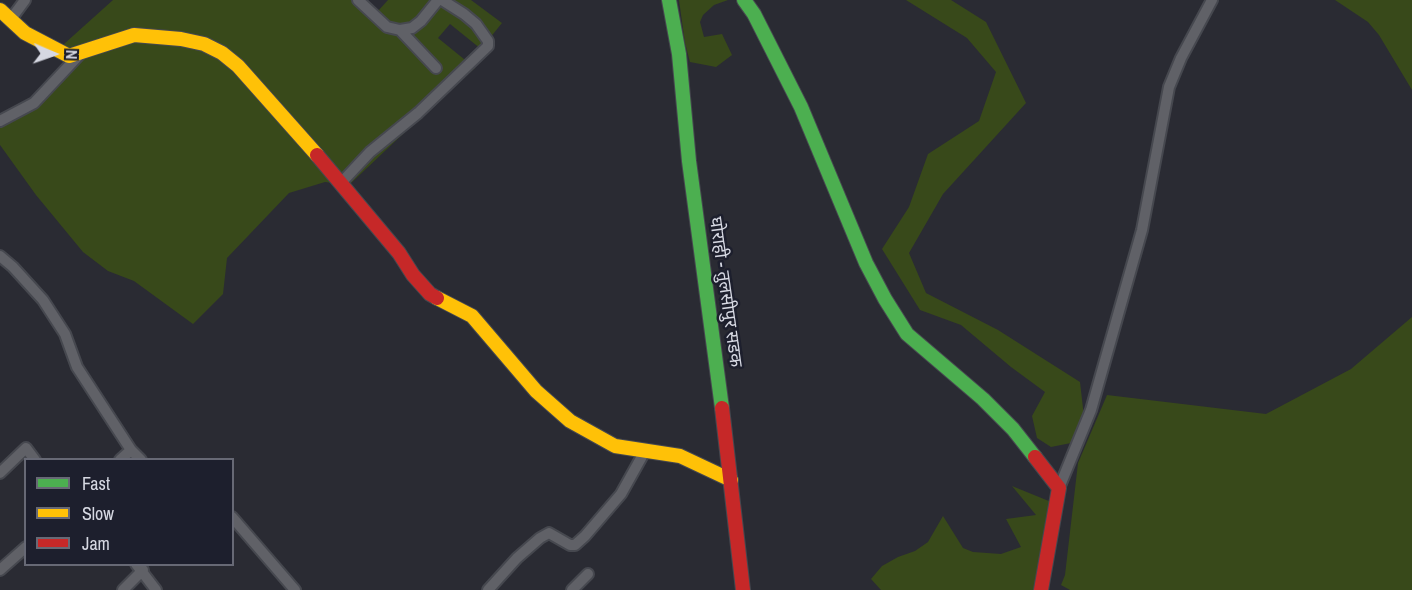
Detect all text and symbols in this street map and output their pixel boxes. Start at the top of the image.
north arrow [24,24,84,84]
text: N [61,49,83,60]
street label: घोराही - तुलसीपुर सडक [704,216,746,368]
legend [24,458,234,566]
text: Fast [82,471,110,496]
text: Slow [82,501,114,526]
text: Jam [82,531,110,556]

